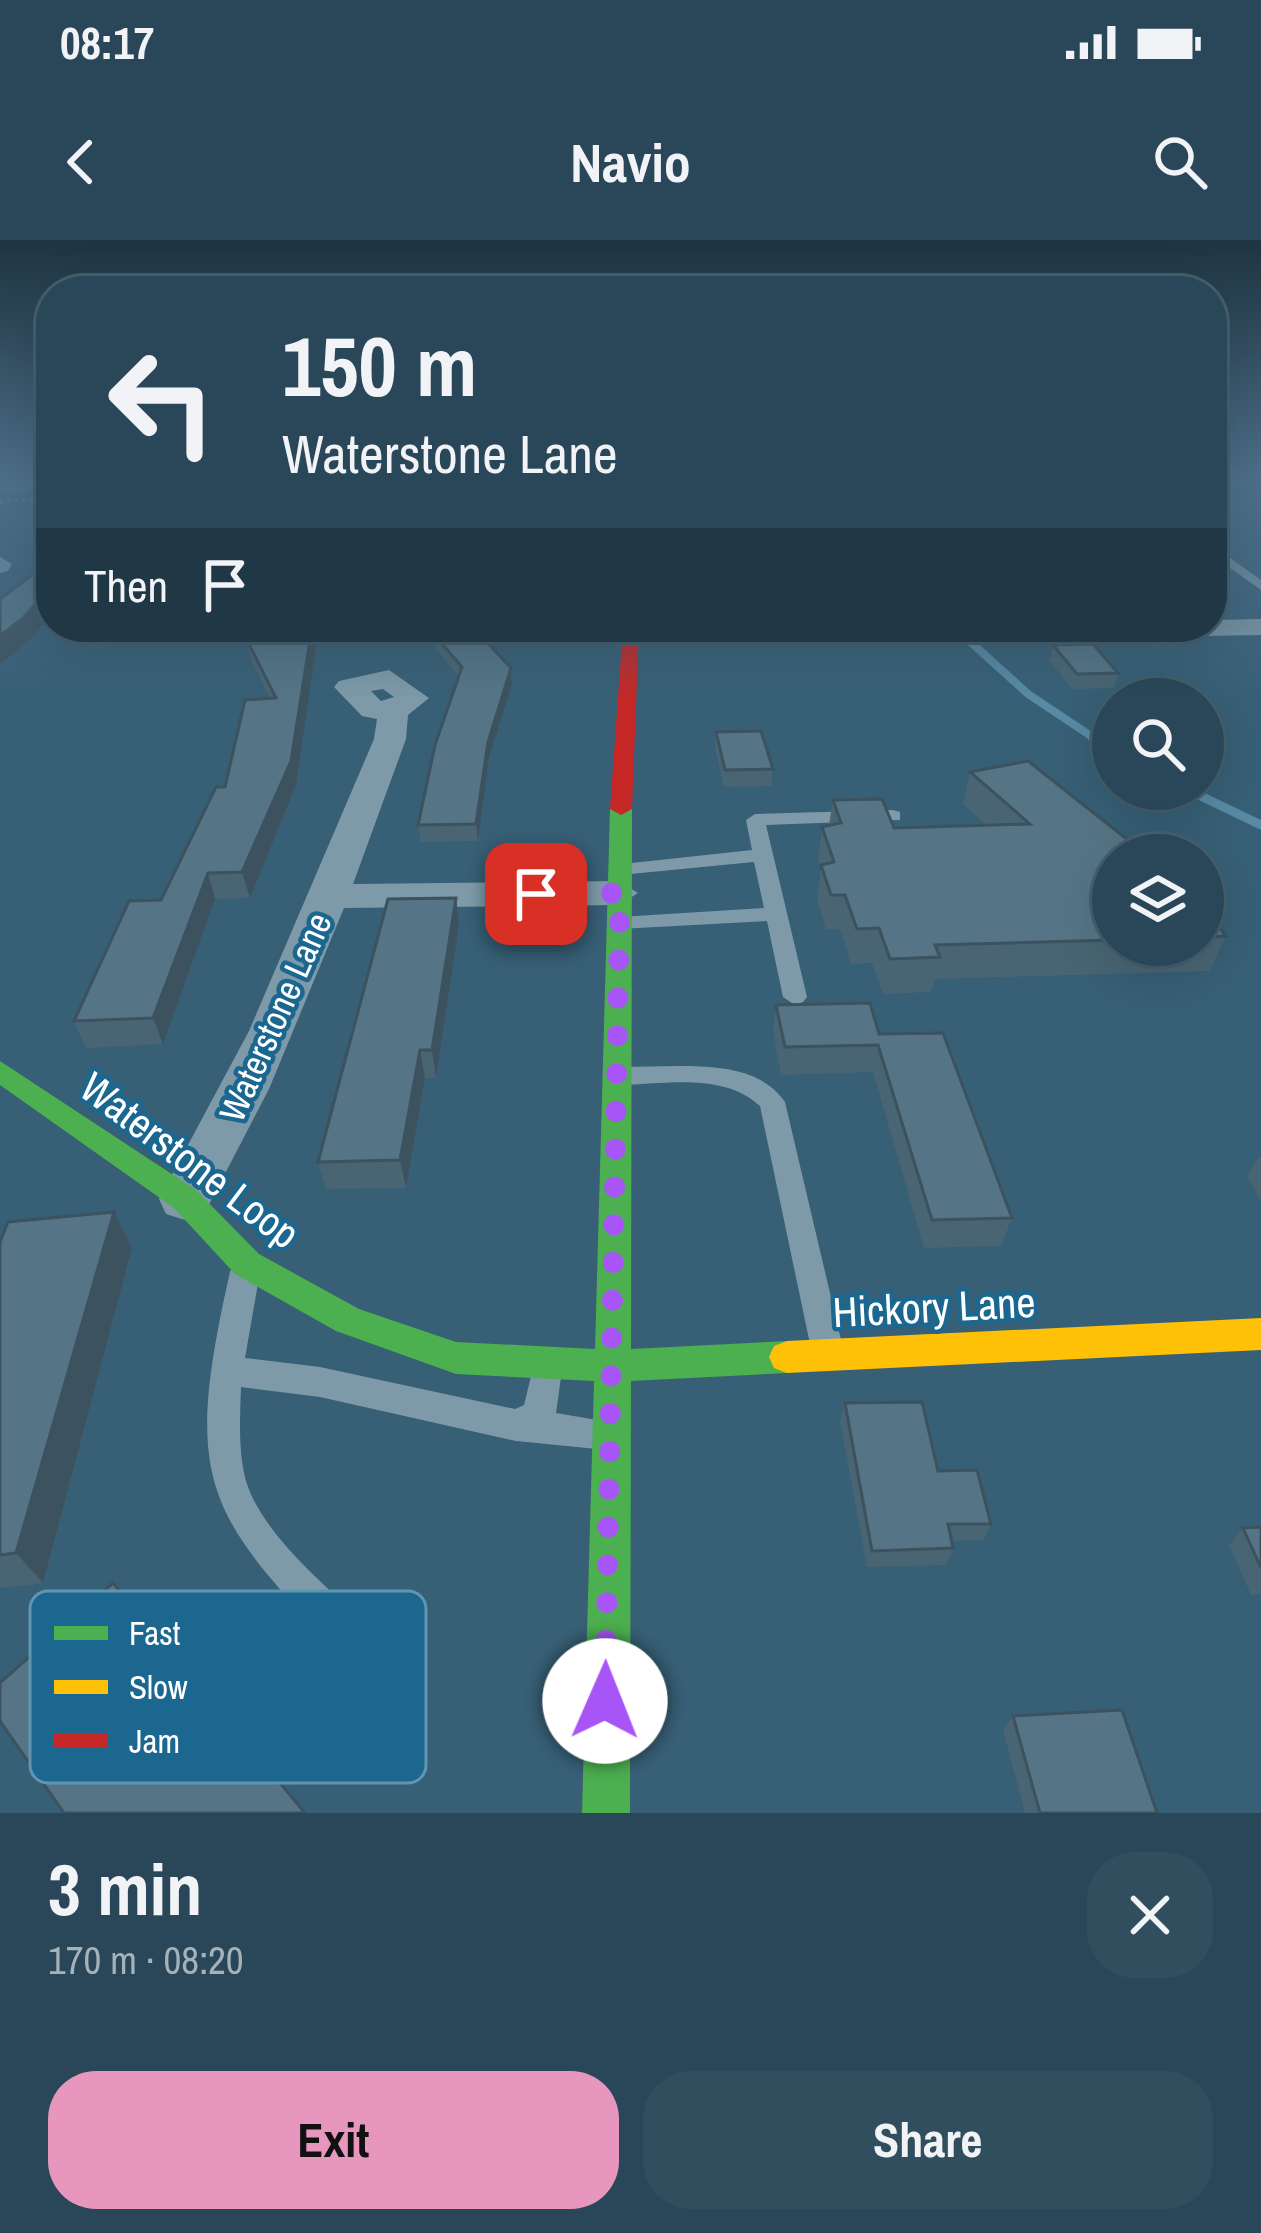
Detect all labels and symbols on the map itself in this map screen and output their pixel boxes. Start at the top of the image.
pin [485,843,587,945]
street label: Waterstone Lane [208,905,342,1129]
street label: Waterstone Loop [69,1059,311,1261]
street label: Hickory Lane [831,1274,1037,1340]
legend [30,1591,426,1783]
text: Fast [129,1611,180,1655]
position arrow [542,1638,668,1764]
text: Slow [129,1665,188,1709]
text: Jam [129,1719,180,1763]

